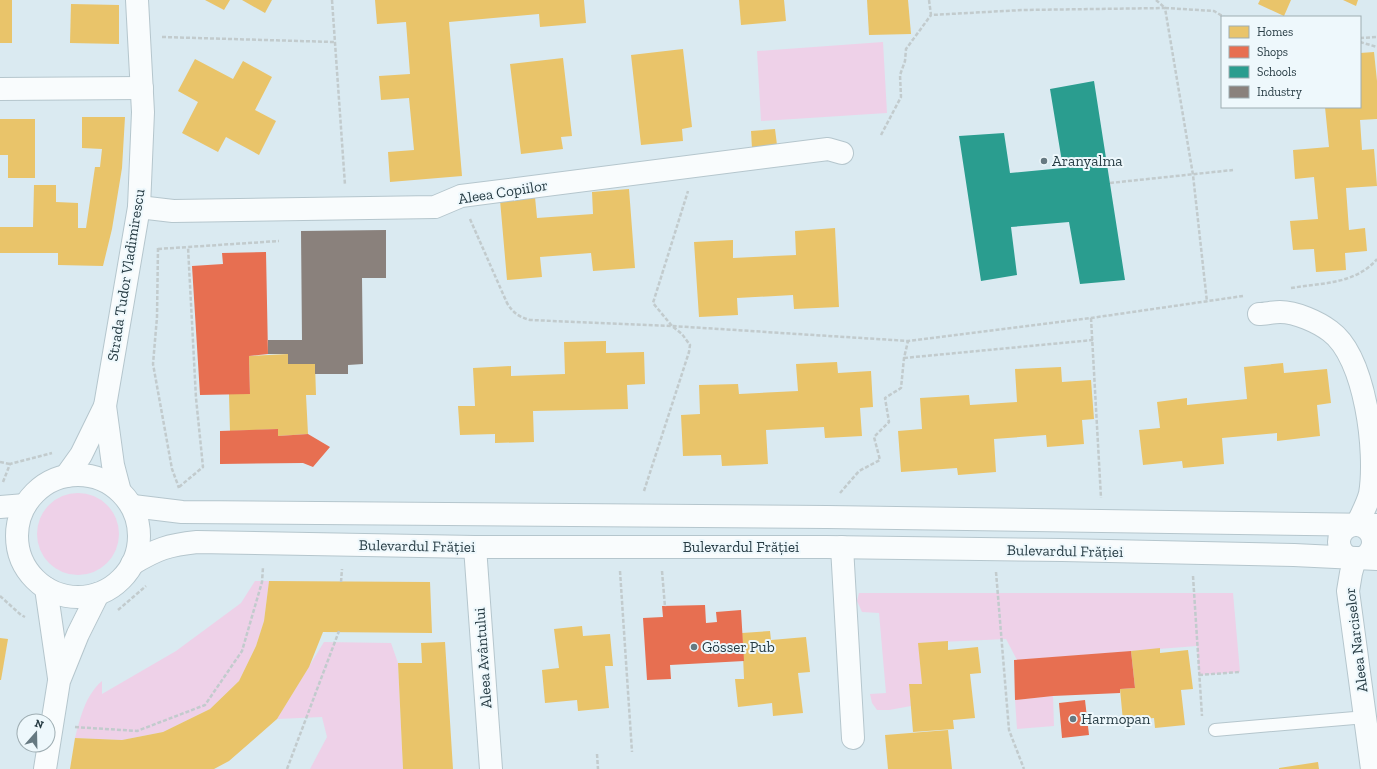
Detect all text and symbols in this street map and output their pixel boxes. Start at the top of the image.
legend [1221,16,1361,108]
text: Homes [1257,25,1293,39]
text: Shops [1257,45,1288,59]
text: Schools [1257,65,1296,79]
text: Industry [1257,85,1303,99]
place label: Aranyalma [1052,152,1123,170]
marker: Aranyalma [1039,156,1049,166]
street label: Aleea Copiilor [457,176,549,208]
street label: Strada Tudor Vladimirescu [103,187,149,362]
street label: Bulevardul Frăției [359,536,475,556]
street label: Bulevardul Frăției [683,538,799,556]
street label: Bulevardul Frăției [1007,541,1123,561]
street label: Aleea Narciselor [1341,587,1371,693]
street label: Aleea Avântului [470,607,496,709]
place label: Gösser Pub [702,638,775,656]
marker: Gösser Pub [689,642,699,652]
place label: Harmopan [1081,710,1151,728]
north arrow [16,713,56,753]
marker: Harmopan [1068,714,1078,724]
text: N [33,717,46,732]

